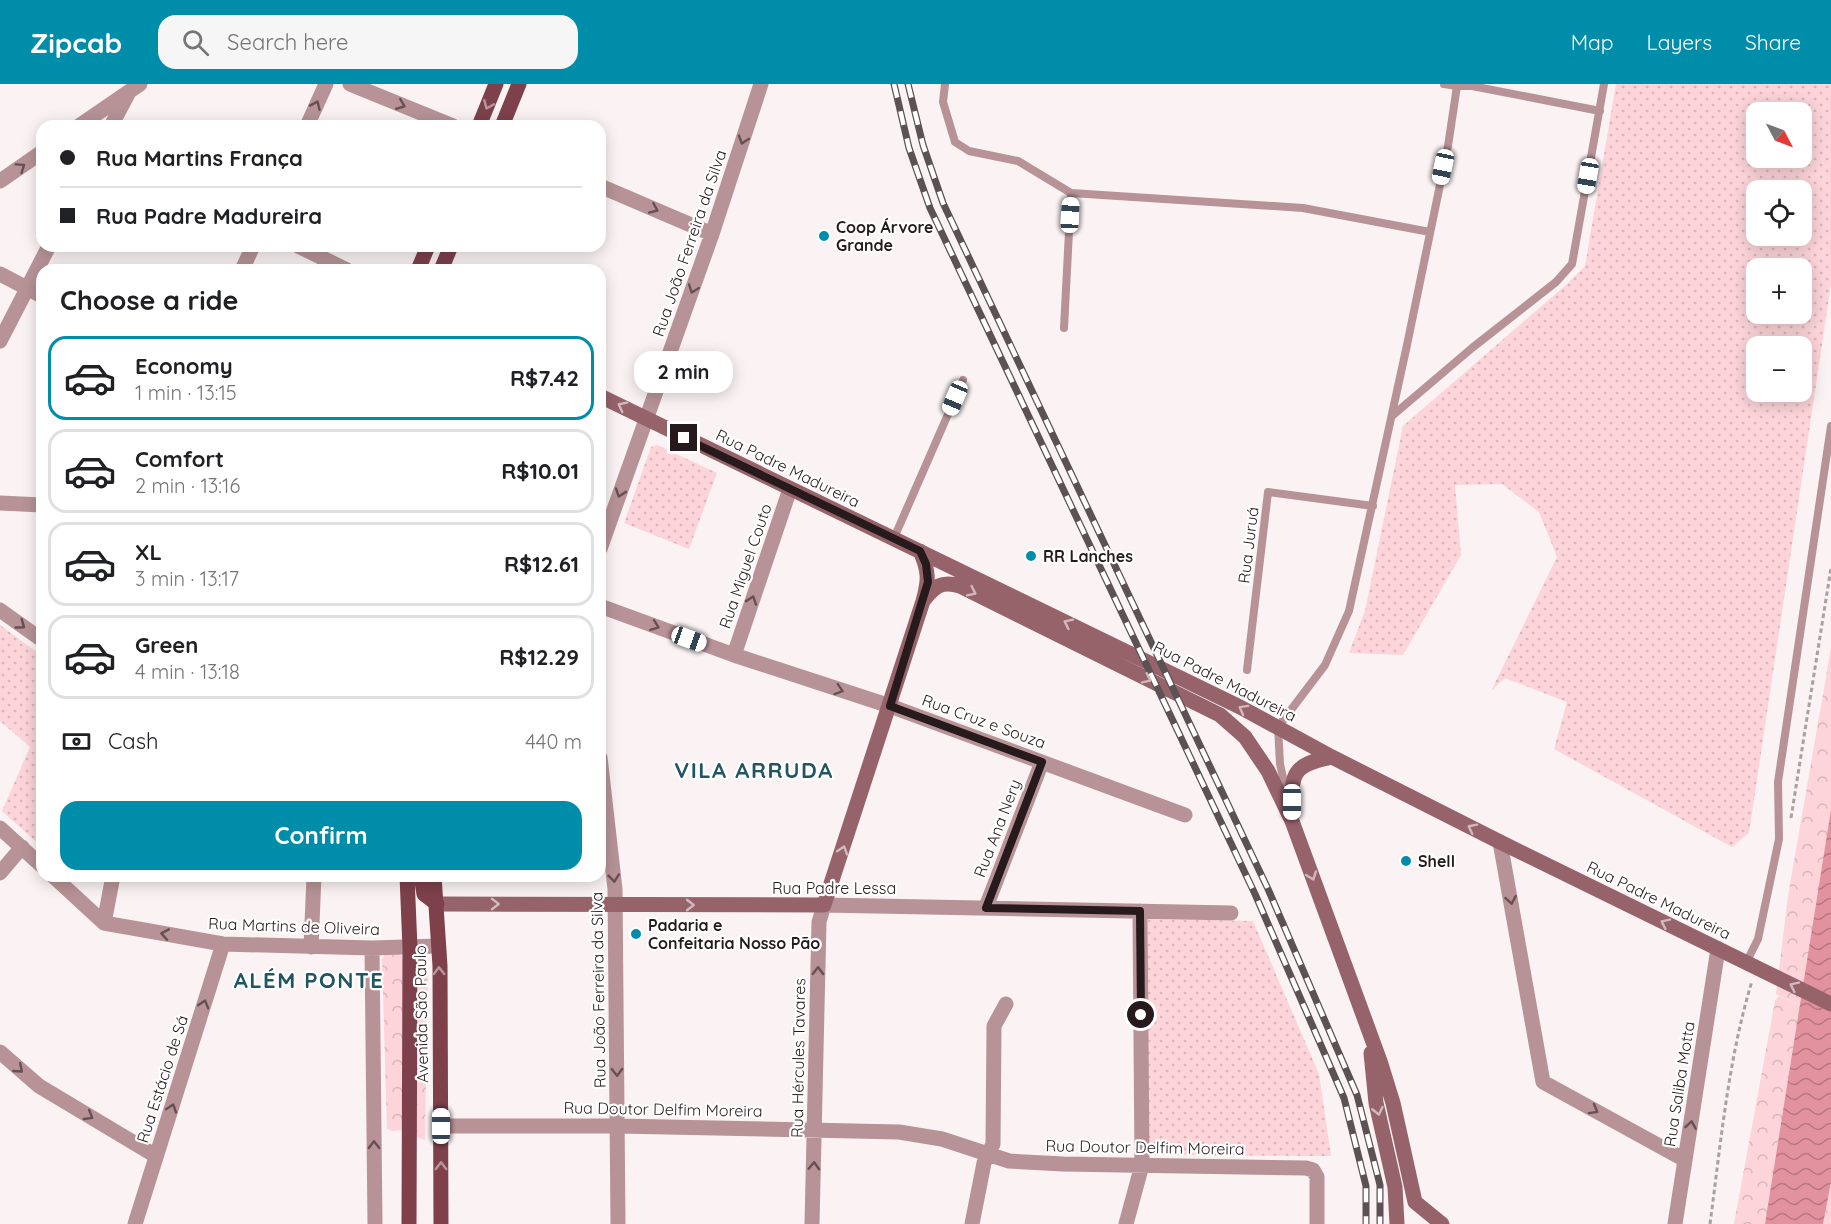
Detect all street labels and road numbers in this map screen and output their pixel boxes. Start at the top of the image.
street label: Rua João Ferreira da Silva [648,147,730,339]
street label: Rua Padre Madureira [713,424,863,512]
street label: Rua Miguel Couto [714,501,776,631]
street label: Rua Juruá [1233,506,1263,584]
street label: Rua Padre Madureira [1150,636,1300,726]
street label: Rua Cruz e Souza [919,689,1049,753]
street label: Rua Ana Nery [969,776,1025,880]
street label: Rua Padre Madureira [1584,856,1734,944]
street label: Rua Padre Lessa [772,878,896,898]
street label: Rua João Ferreira da Silva [586,892,610,1088]
street label: Rua Martins de Oliveira [208,913,380,939]
street label: Avenida São Paulo [410,945,432,1083]
street label: Rua Hércules Tavares [787,978,809,1138]
street label: Rua Estácio de Sá [132,1013,192,1145]
street label: Rua Saliba Motta [1659,1020,1699,1148]
street label: Rua Doutor Delfim Moreira [563,1097,763,1121]
street label: Rua Doutor Delfim Moreira [1045,1135,1245,1159]

